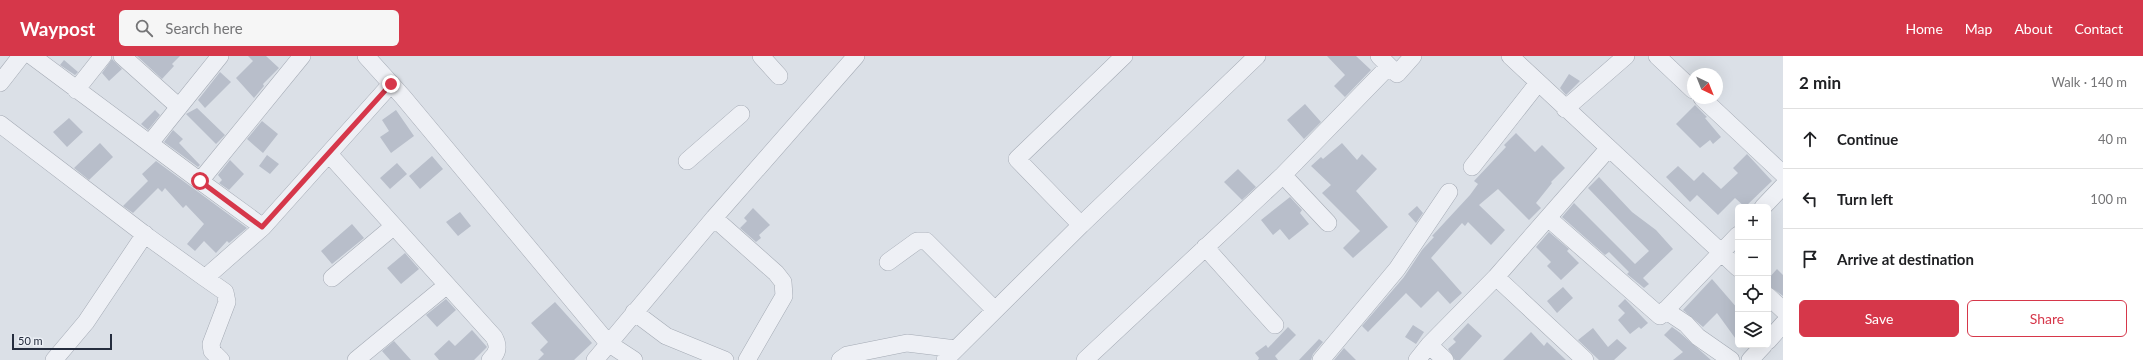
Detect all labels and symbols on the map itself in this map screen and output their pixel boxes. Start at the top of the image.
north arrow [1687,68,1723,104]
route end [382,75,400,93]
route start [191,172,209,190]
scale bar [12,332,112,351]

